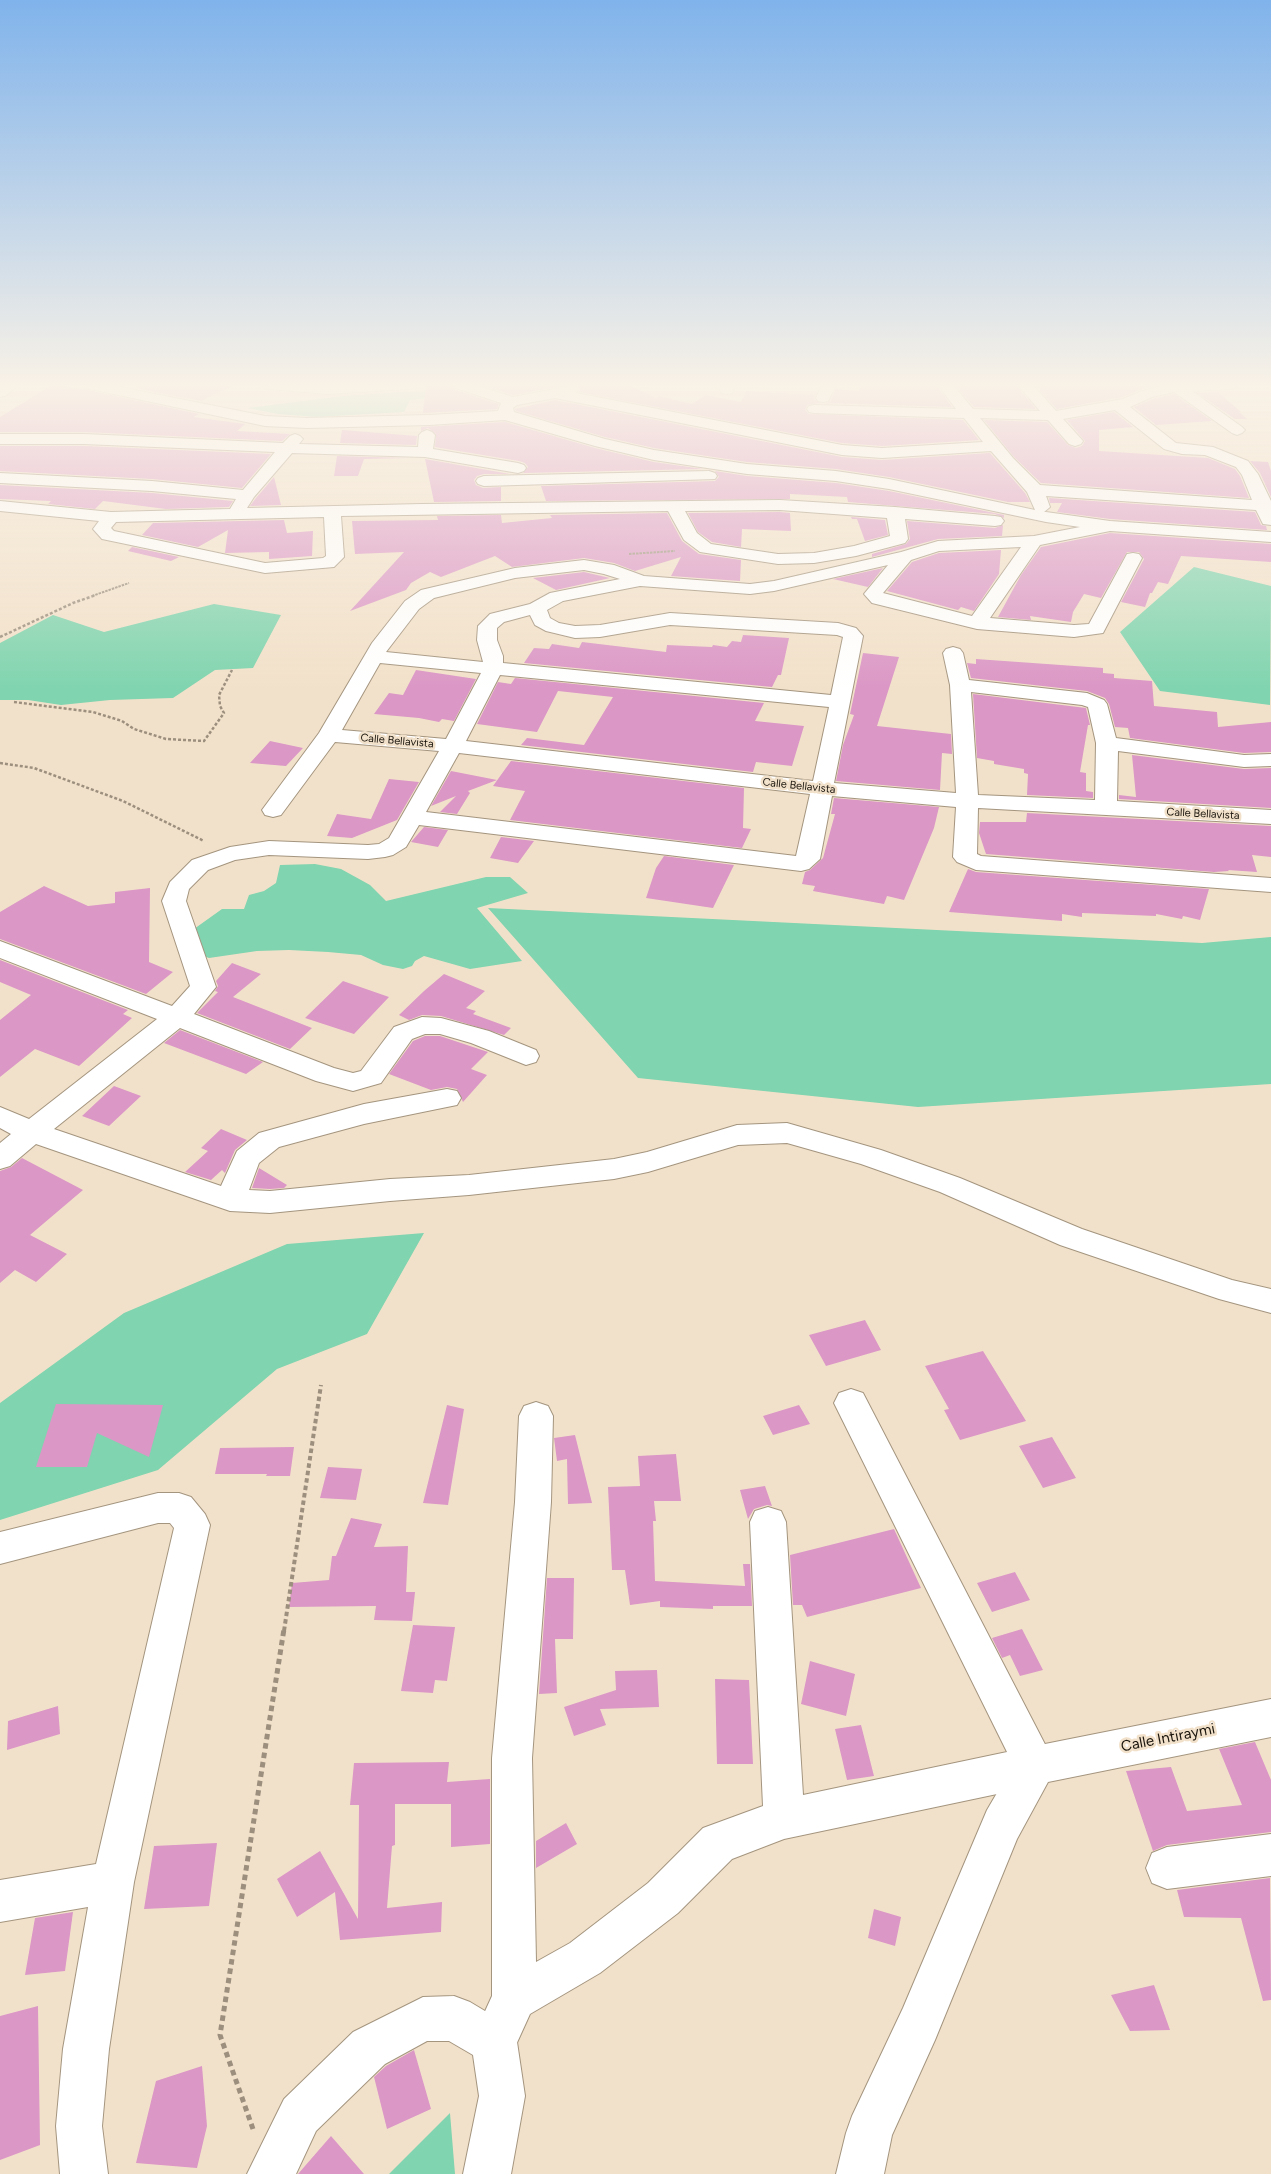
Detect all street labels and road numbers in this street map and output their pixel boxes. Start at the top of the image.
street label: Calle Bellavista [360,731,434,751]
street label: Calle Bellavista [762,776,836,796]
street label: Calle Bellavista [1166,805,1240,823]
street label: Calle Intiraymi [1120,1720,1216,1756]

